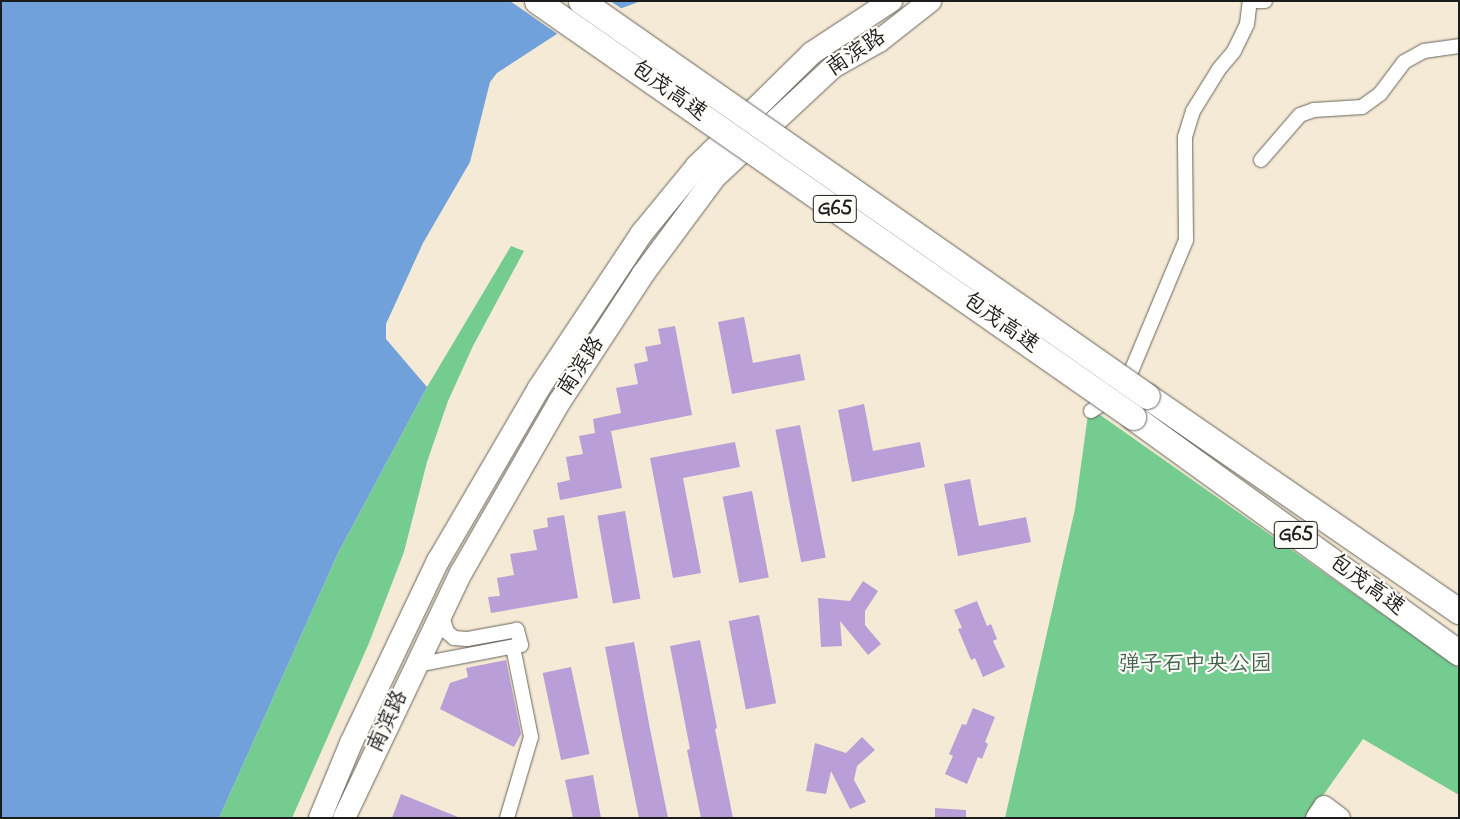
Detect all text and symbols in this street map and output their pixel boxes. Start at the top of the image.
street label: 南滨路 [822,25,892,83]
street label: 包茂高速 [624,56,712,128]
road number: G65 [812,190,858,228]
street label: 包茂高速 [956,288,1044,360]
street label: 南滨路 [553,332,611,402]
road number: G65 [1274,516,1318,554]
street label: 包茂高速 [1323,549,1409,623]
park label: 弹子石中央公园 [1118,653,1272,679]
street label: 南滨路 [363,687,415,757]

